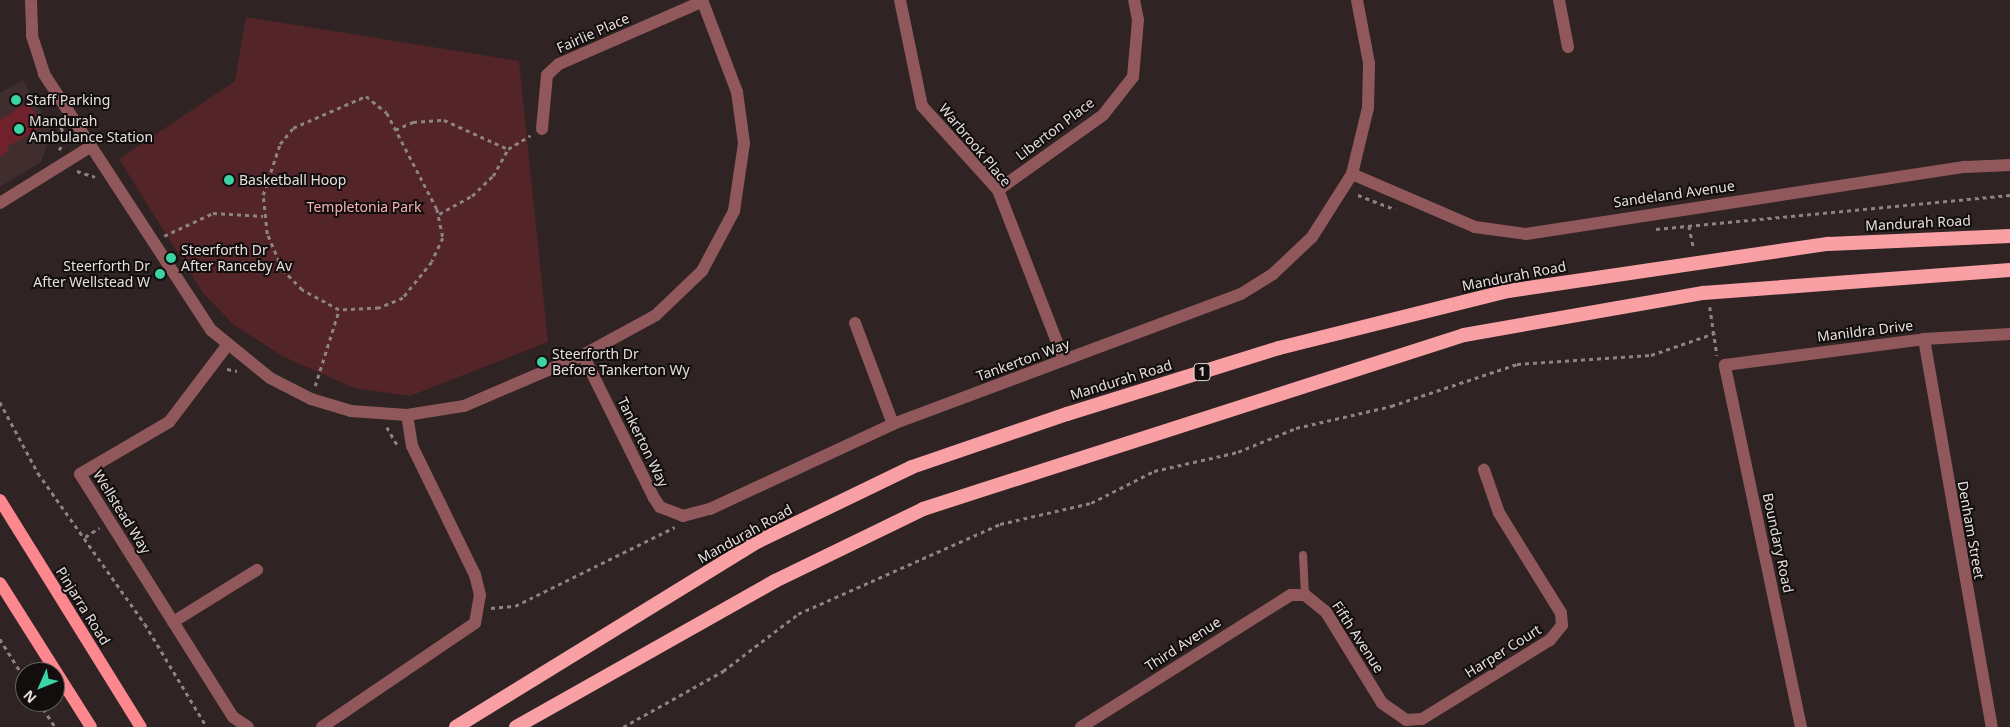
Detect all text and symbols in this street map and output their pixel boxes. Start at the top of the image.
street label: Fairlie Place [554,9,632,57]
place label: Staff Parking [26,92,110,108]
marker: Staff Parking [10,94,22,106]
street label: Liberton Place [1013,94,1097,164]
street label: Warbrook Place [935,100,1015,190]
place label: Mandurah Ambulance Station [29,113,153,146]
marker: Mandurah Ambulance Station [13,123,25,135]
place label: Basketball Hoop [239,172,346,188]
marker: Basketball Hoop [223,174,235,186]
street label: Sandeland Avenue [1612,177,1736,211]
park label: Templetonia Park [307,199,421,215]
street label: Mandurah Road [1865,212,1971,234]
place label: Steerforth Dr After Ranceby Av [181,242,292,274]
marker: Steerforth Dr After Ranceby Av [165,252,177,264]
place label: Steerforth Dr After Wellstead W [33,258,150,290]
street label: Mandurah Road [1460,258,1568,294]
marker: Steerforth Dr After Wellstead W [154,268,166,280]
street label: Manildra Drive [1816,317,1914,345]
street label: Tankerton Way [974,335,1072,385]
place label: Steerforth Dr Before Tankerton Wy [552,346,690,378]
marker: Steerforth Dr Before Tankerton Wy [536,356,548,368]
street label: Mandurah Road [1068,357,1174,403]
road number: 1 [1193,362,1211,382]
street label: Tankerton Way [614,394,672,490]
street label: Wellstead Way [90,467,154,557]
street label: Denham Street [1954,480,1988,580]
street label: Boundary Road [1759,492,1797,594]
street label: Mandurah Road [695,501,795,567]
street label: Pinjarra Road [52,564,114,648]
street label: Fifth Avenue [1329,598,1387,676]
street label: Third Avenue [1142,613,1224,675]
street label: Harper Court [1462,621,1544,681]
north arrow [15,662,65,712]
text: N [19,686,40,708]

